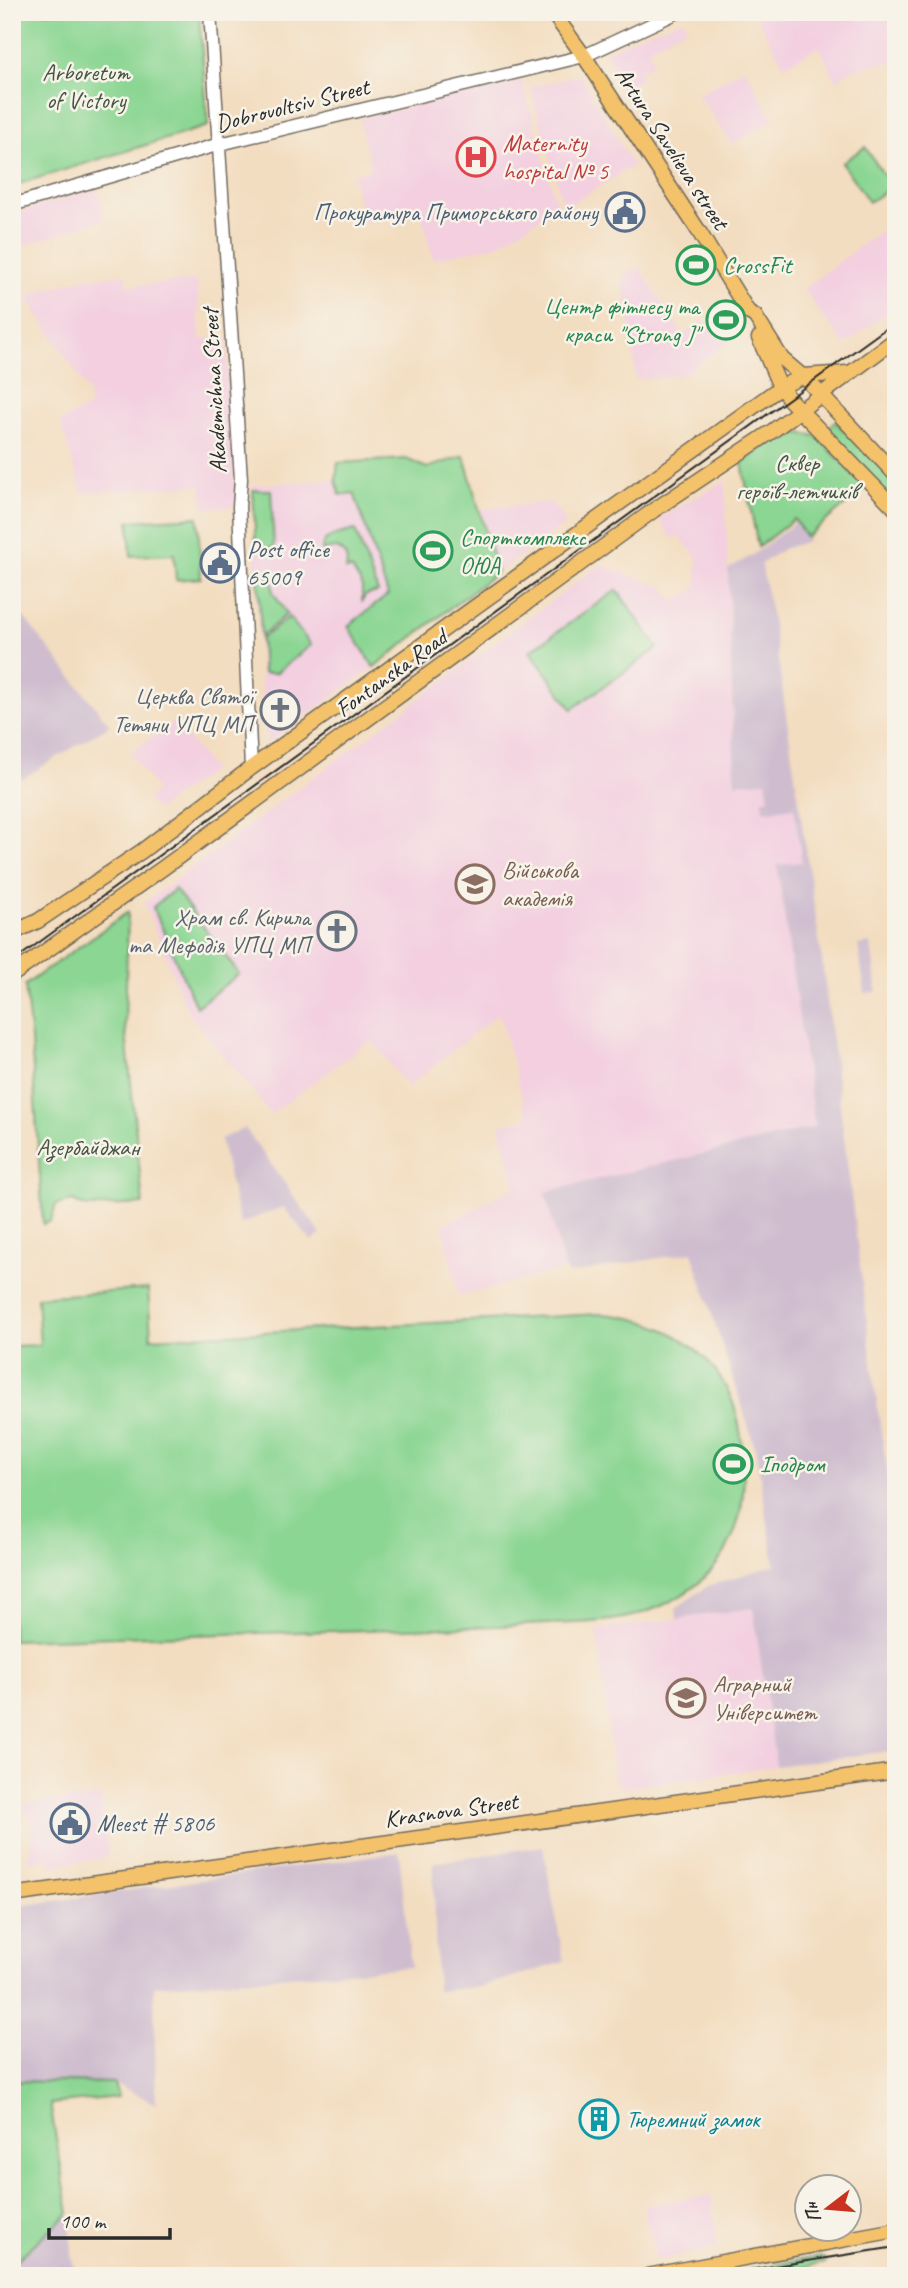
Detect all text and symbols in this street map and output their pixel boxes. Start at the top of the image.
park label: Arboretum of Victory [42,57,131,115]
street label: Artura Savelieva street [608,61,737,237]
street label: Dobrovoltsiv Street [212,71,374,139]
place label: Maternity hospital № 5 [503,128,610,186]
hospital icon: Maternity hospital № 5 [455,136,497,178]
public building icon: Прокуратура Приморського району [604,191,646,233]
place label: Прокуратура Приморського району [314,197,600,227]
sports icon: CrossFit [675,244,717,286]
place label: CrossFit [723,250,793,280]
place label: Центр фітнесу та краси "Strong J" [544,291,704,349]
sports icon: Центр фітнесу та краси "Strong J" [705,299,747,341]
street label: Akademichna Street [195,305,233,474]
park label: Сквер героїв-летчиків [736,448,864,506]
place label: Спорткомплекс ОЮА [460,522,587,580]
sports icon: Спорткомплекс ОЮА [412,530,454,572]
place label: Post office 65009 [247,534,331,592]
public building icon: Post office 65009 [199,542,241,584]
street label: Fontanska Road [329,620,456,724]
place label: Церква Святої Тетяни УПЦ МП [113,681,258,739]
church icon: Церква Святої Тетяни УПЦ МП [259,689,301,731]
place label: Військова академія [502,855,579,913]
school or university icon: Військова академія [454,863,496,905]
place label: Храм св. Кирила та Мефодія УПЦ МП [128,902,315,960]
church icon: Храм св. Кирила та Мефодія УПЦ МП [316,910,358,952]
park label: Азербайджан [36,1132,142,1163]
sports icon: Іподром [712,1443,754,1485]
place label: Іподром [760,1449,826,1479]
place label: Аграрний Університет [713,1669,818,1727]
school or university icon: Аграрний Університет [665,1677,707,1719]
street label: Krasnova Street [383,1786,521,1834]
public building icon: Meest # 5806 [49,1802,91,1844]
place label: Meest # 5806 [97,1808,215,1838]
building icon: Тюремний замок [578,2098,620,2140]
place label: Тюремний замок [626,2104,762,2135]
north arrow [792,2172,862,2242]
scale bar [49,2197,170,2241]
text: Пн [798,2198,827,2225]
text: 100 m [60,2208,107,2234]

